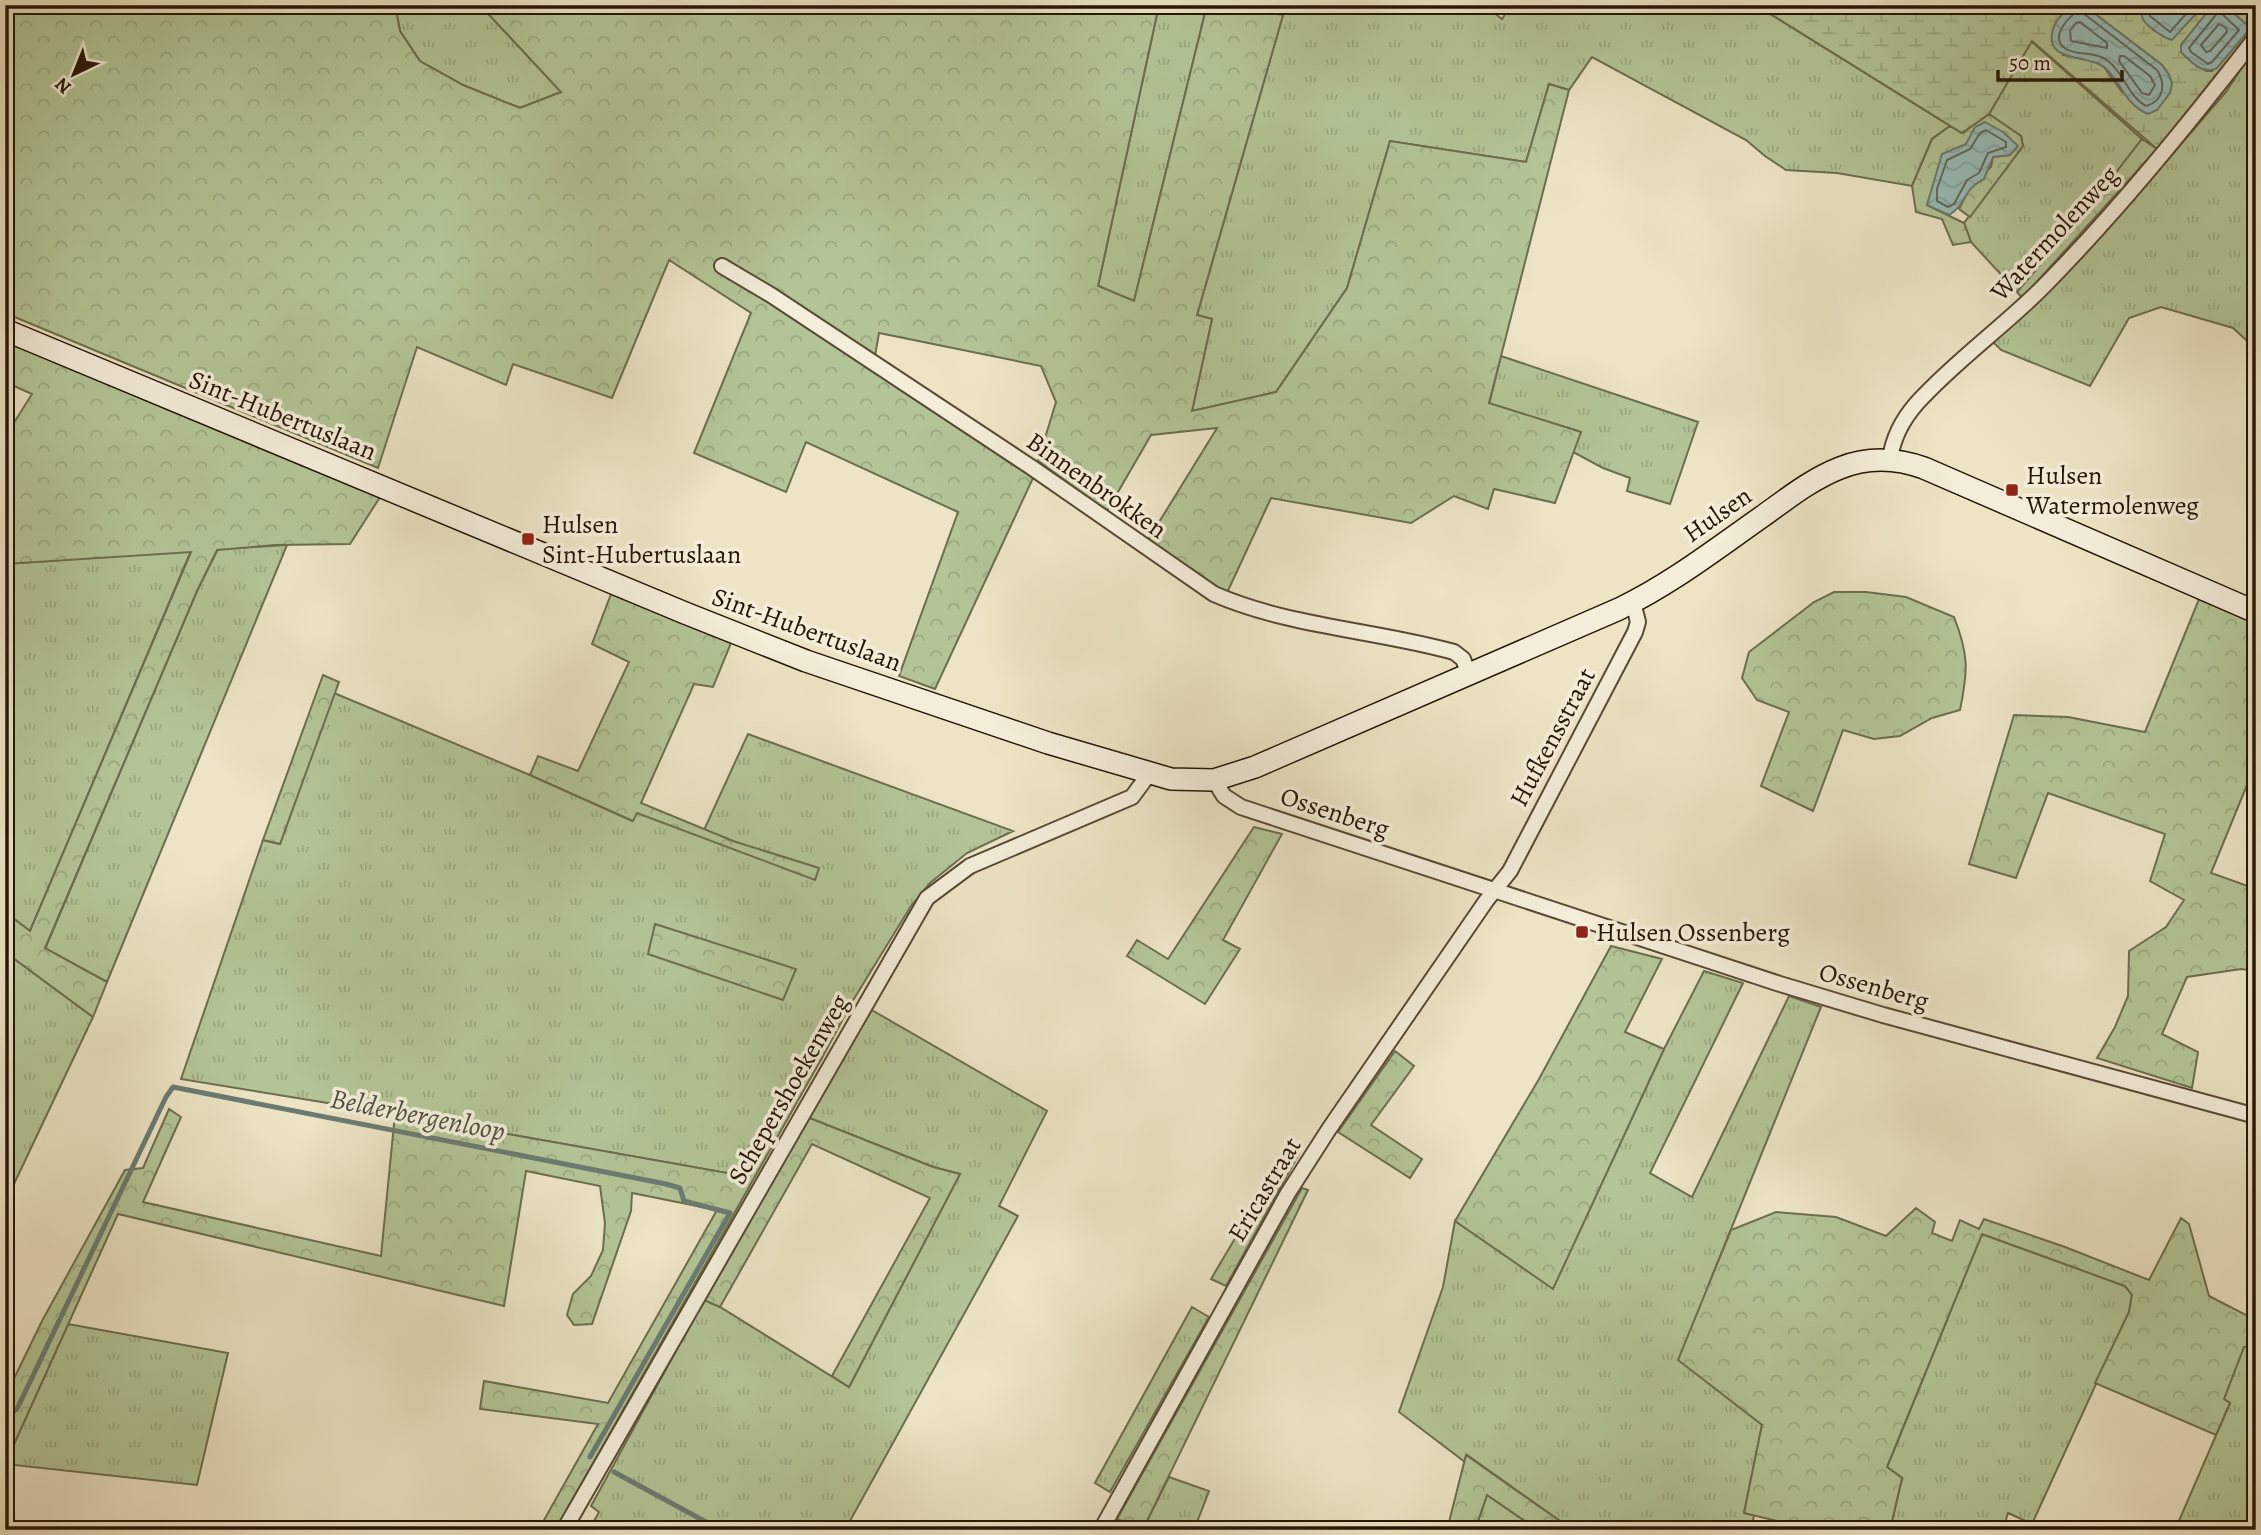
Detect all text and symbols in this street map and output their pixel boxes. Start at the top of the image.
north arrow [38,38,108,108]
scale bar [1998,38,2123,82]
text: 50 m [2009,49,2051,77]
text: N [49,71,77,100]
street label: Watermolenweg [1982,158,2126,309]
street label: Sint-Hubertuslaan [184,362,382,469]
street label: Binnenbrokken [1019,424,1174,547]
place label: Hulsen Watermolenweg [2025,458,2199,523]
street label: Hulsen [1676,478,1759,551]
marker: Hulsen Watermolenweg [2004,482,2020,498]
place label: Hulsen Sint-Hubertuslaan [542,507,741,572]
marker: Hulsen Sint-Hubertuslaan [520,531,536,547]
street label: Sint-Hubertuslaan [707,579,906,680]
street label: Hufkensstraat [1501,661,1604,813]
street label: Ossenberg [1276,778,1394,847]
place label: Hulsen Ossenberg [1596,915,1790,950]
marker: Hulsen Ossenberg [1574,924,1590,940]
street label: Ossenberg [1815,954,1933,1019]
street label: Schepershoekenweg [720,988,857,1191]
water label: Belderbergenloop [327,1079,508,1151]
street label: Ericastraat [1219,1130,1310,1248]

